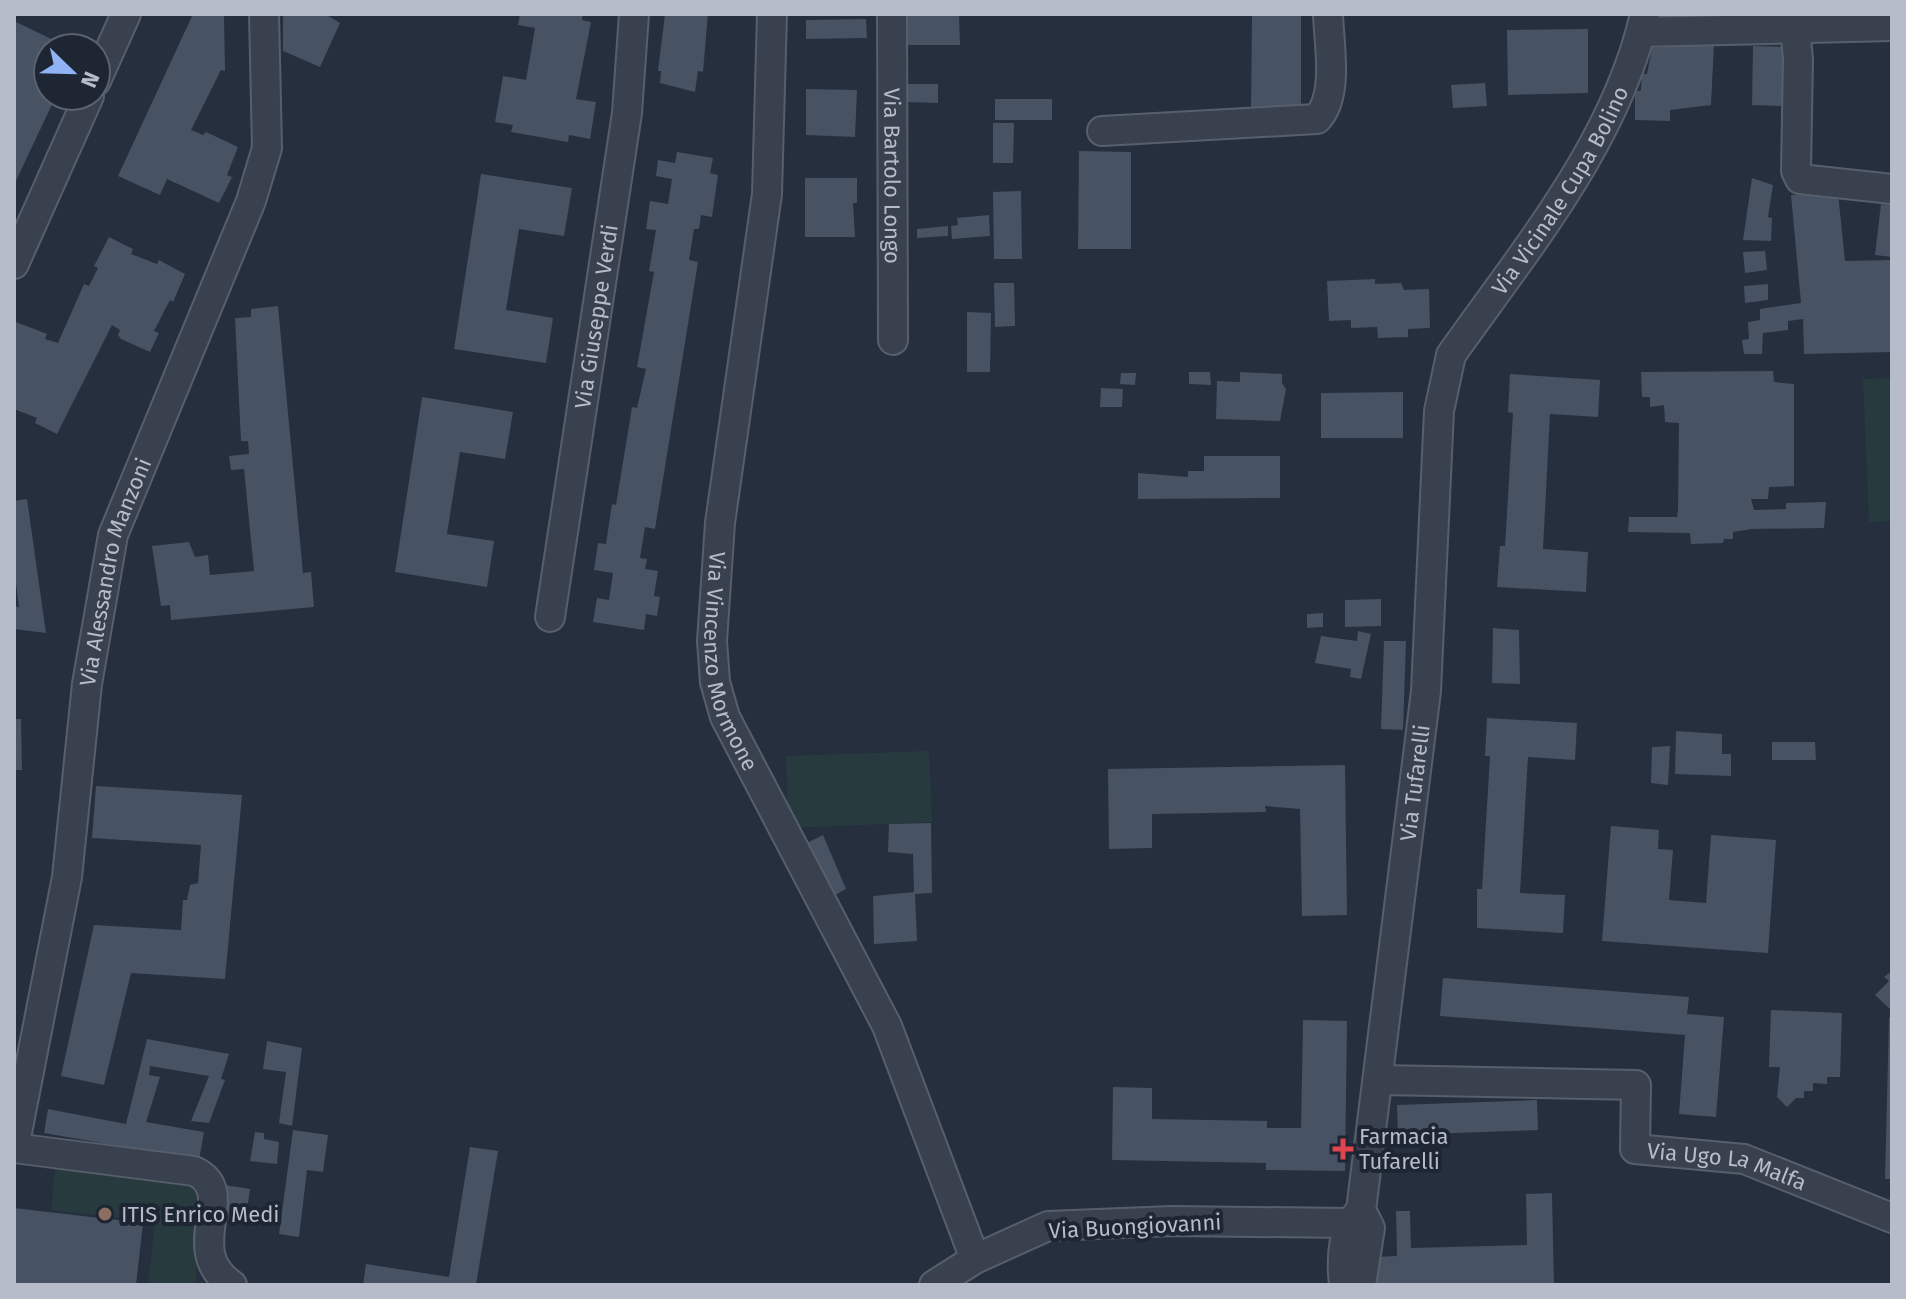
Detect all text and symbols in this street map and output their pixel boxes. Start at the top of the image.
north arrow [32,32,112,112]
text: N [75,68,105,92]
street label: Via Vicinale Cupa Bolino [1486,82,1634,300]
street label: Via Bartolo Longo [878,88,906,264]
street label: Via Giuseppe Verdi [569,222,624,411]
street label: Via Alessandro Manzoni [74,454,157,688]
street label: Via Vincenzo Mormone [698,551,764,776]
street label: Via Tufarelli [1394,723,1436,843]
place label: Farmacia Tufarelli [1359,1123,1448,1175]
street label: Via Ugo La Malfa [1646,1137,1810,1197]
marker: Farmacia Tufarelli [1334,1140,1352,1158]
place label: ITIS Enrico Medi [121,1201,280,1228]
marker: ITIS Enrico Medi [96,1205,114,1223]
street label: Via Buongiovanni [1048,1208,1222,1245]

